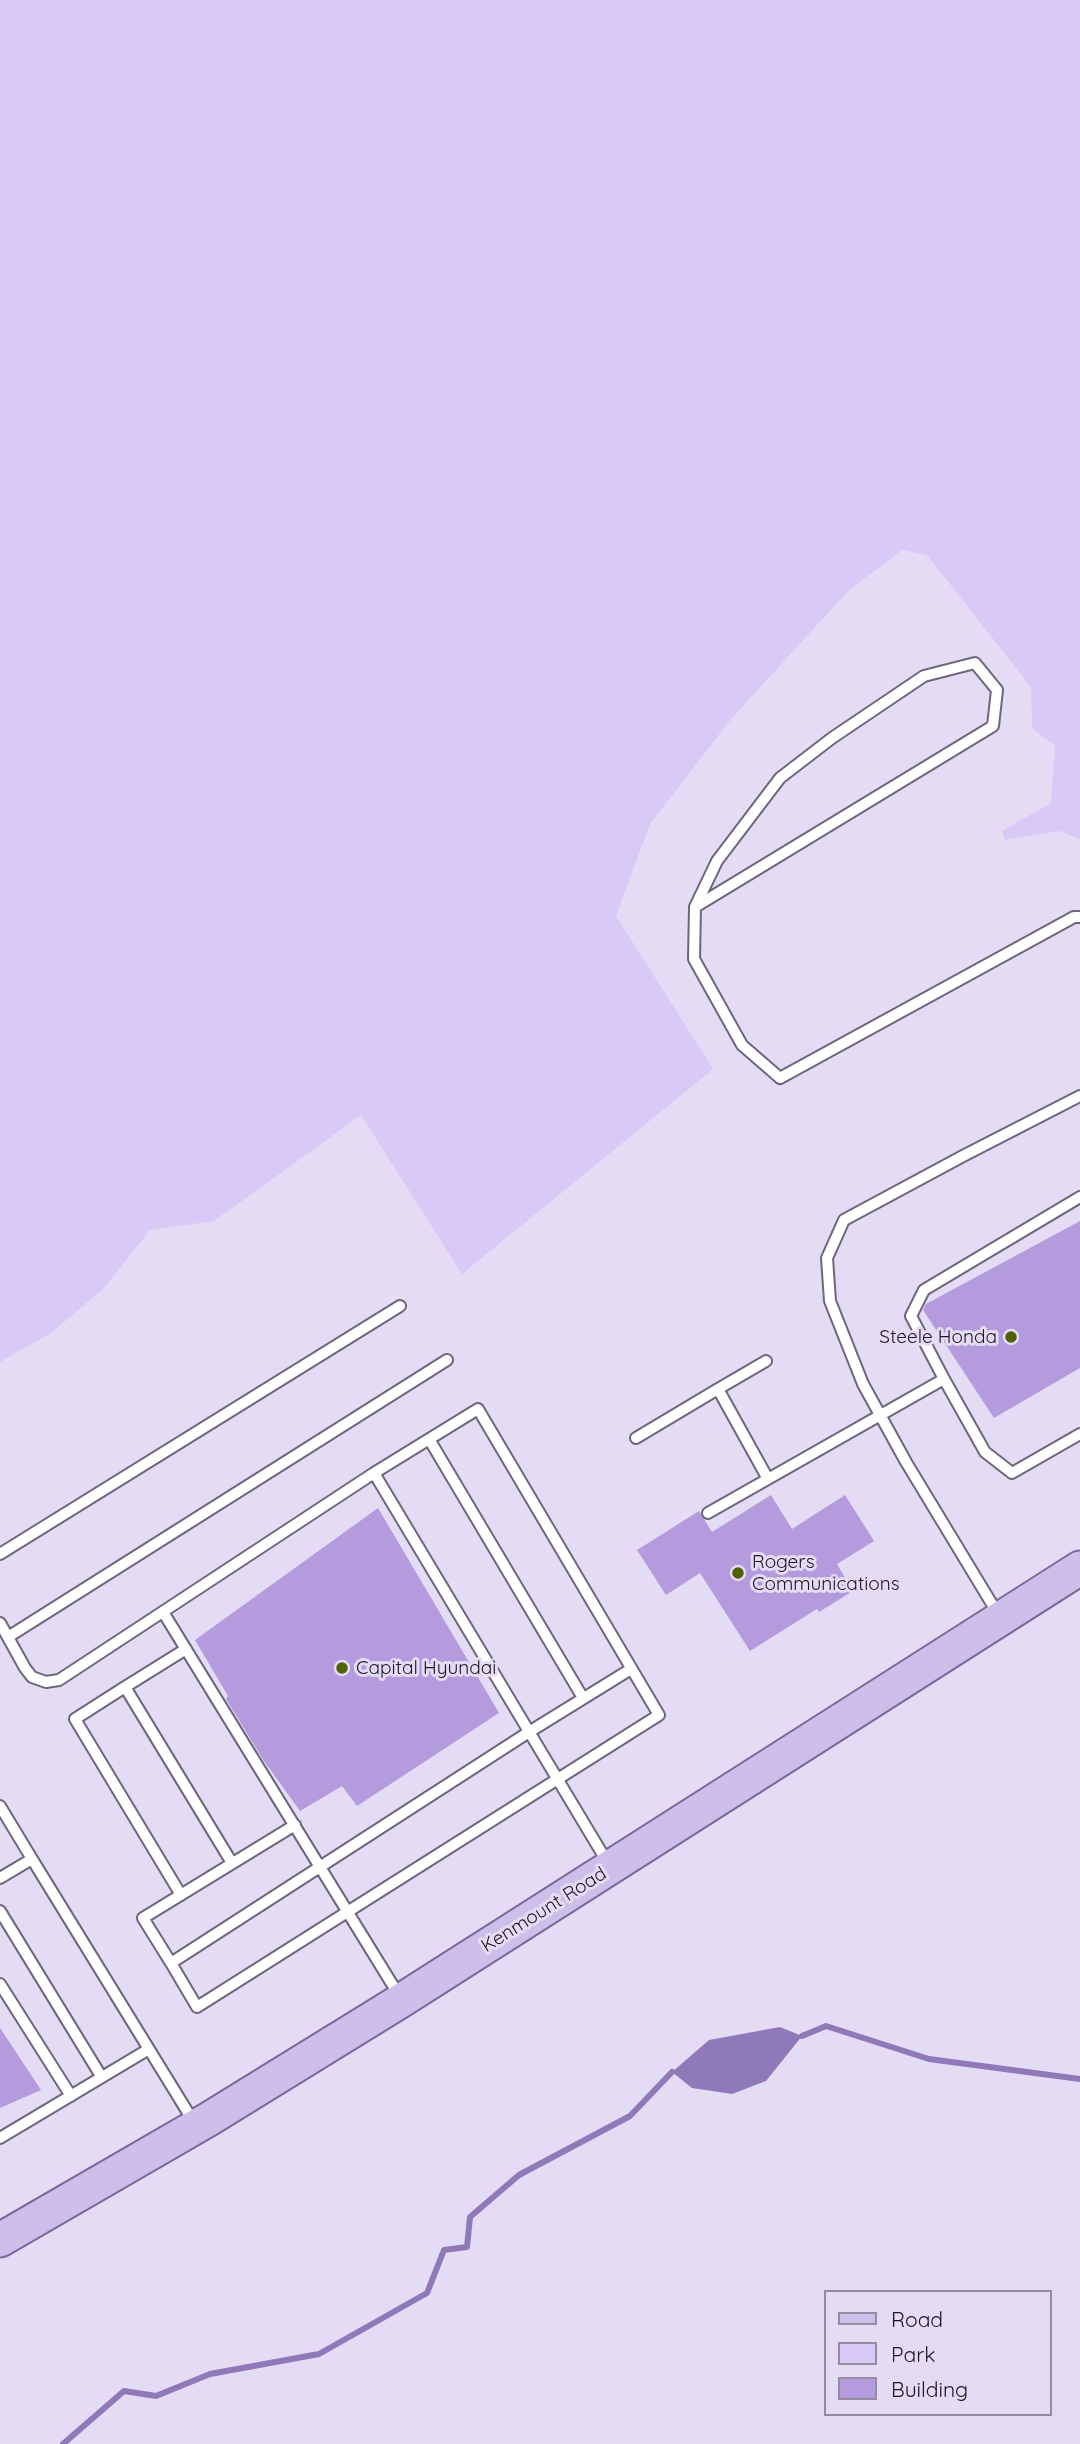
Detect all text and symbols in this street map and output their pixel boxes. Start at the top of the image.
place label: Steele Honda [879,1326,997,1348]
marker: Steele Honda [1003,1329,1019,1345]
place label: Rogers Communications [752,1551,900,1595]
marker: Rogers Communications [730,1565,746,1581]
place label: Capital Hyundai [356,1657,496,1679]
marker: Capital Hyundai [334,1660,350,1676]
street label: Kenmount Road [477,1862,611,1958]
legend [824,2290,1052,2416]
text: Road [891,2306,943,2332]
text: Park [891,2341,935,2367]
text: Building [891,2376,968,2402]

